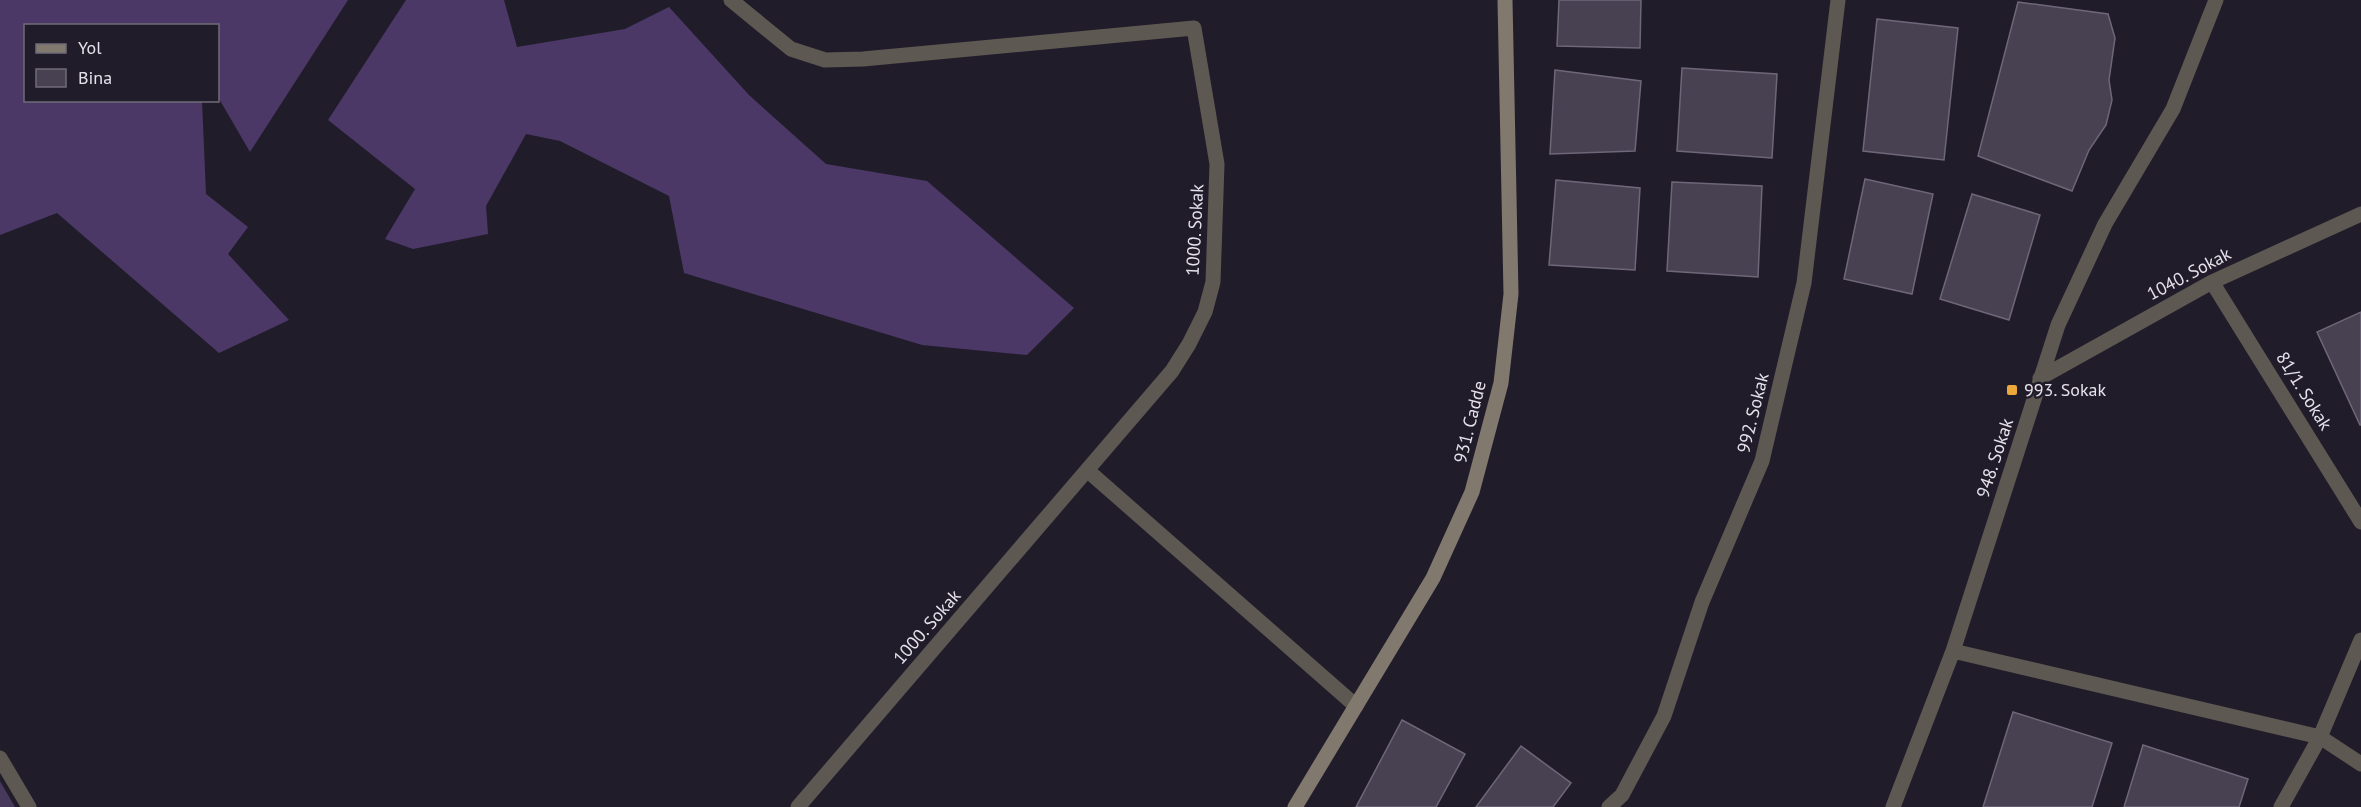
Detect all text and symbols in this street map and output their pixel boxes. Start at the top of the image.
legend [24,24,219,102]
text: Yol [78,36,102,59]
text: Bina [78,66,112,89]
street label: 1000. Sokak [1181,183,1208,276]
street label: 1040. Sokak [2143,242,2235,305]
street label: 81/1. Sokak [2271,347,2338,435]
street label: 992. Sokak [1731,370,1774,455]
street label: 931. Cadde [1448,378,1491,465]
place label: 993. Sokak [2024,378,2106,401]
marker: 993. Sokak [2005,383,2019,397]
street label: 948. Sokak [1971,415,2018,500]
street label: 1000. Sokak [888,584,966,669]

